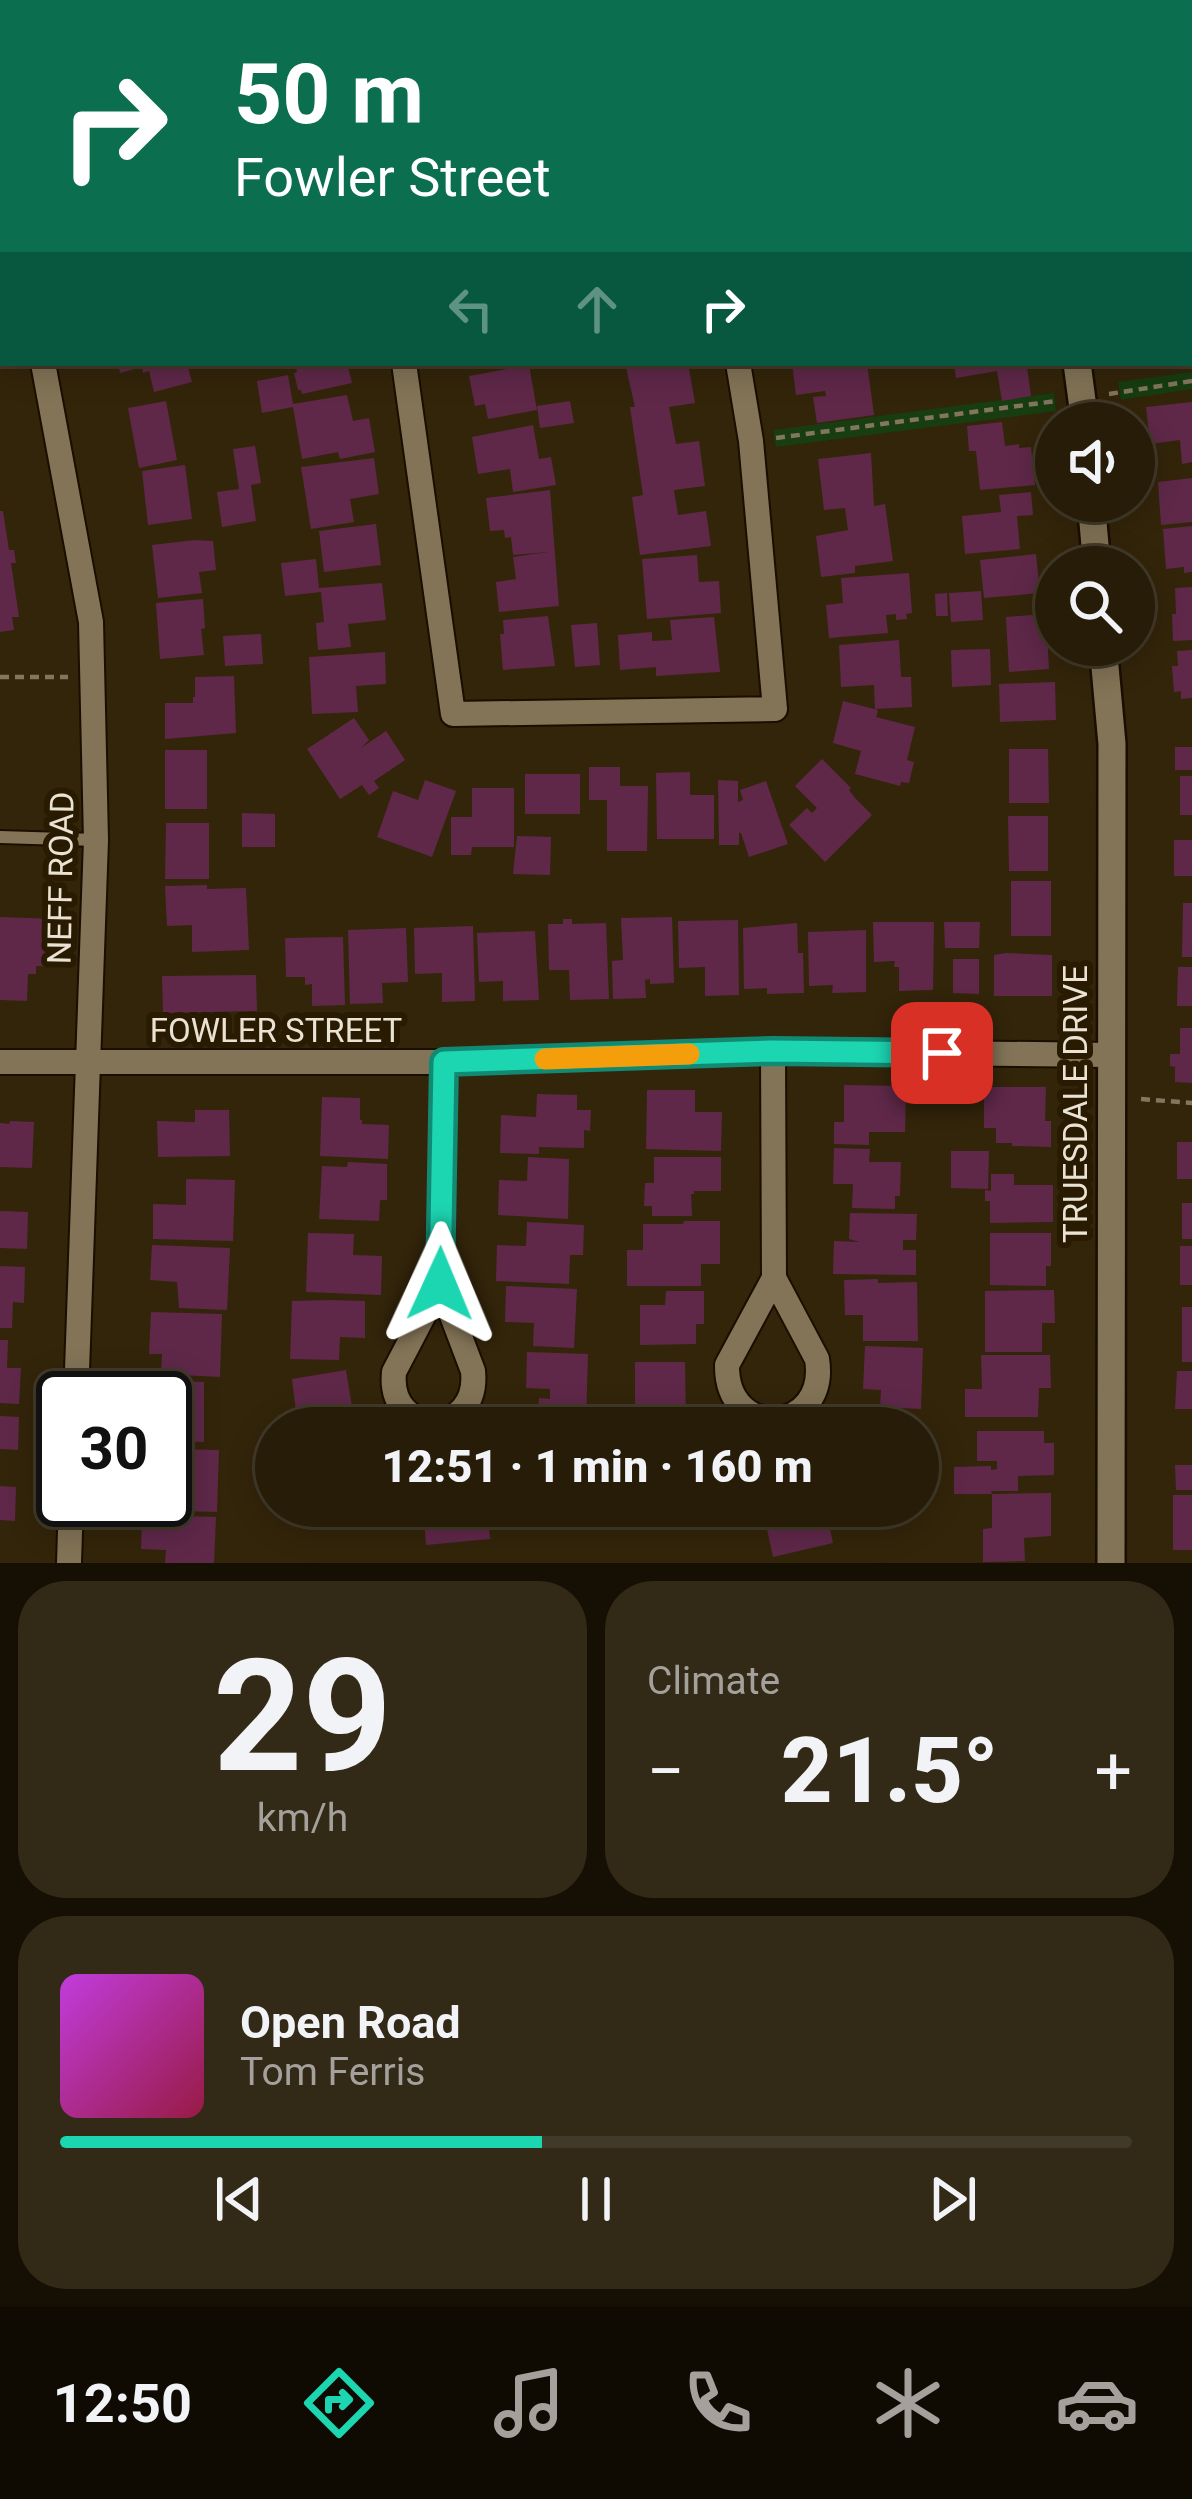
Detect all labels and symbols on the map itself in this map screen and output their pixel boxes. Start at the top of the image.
street label: NEFF ROAD [39,791,82,965]
street label: TRUESDALE DRIVE [1056,965,1095,1243]
pin [891,1002,993,1104]
street label: FOWLER STREET [150,1011,402,1050]
position arrow [377,1221,503,1347]
speed limit sign: 30 [36,1371,192,1527]

